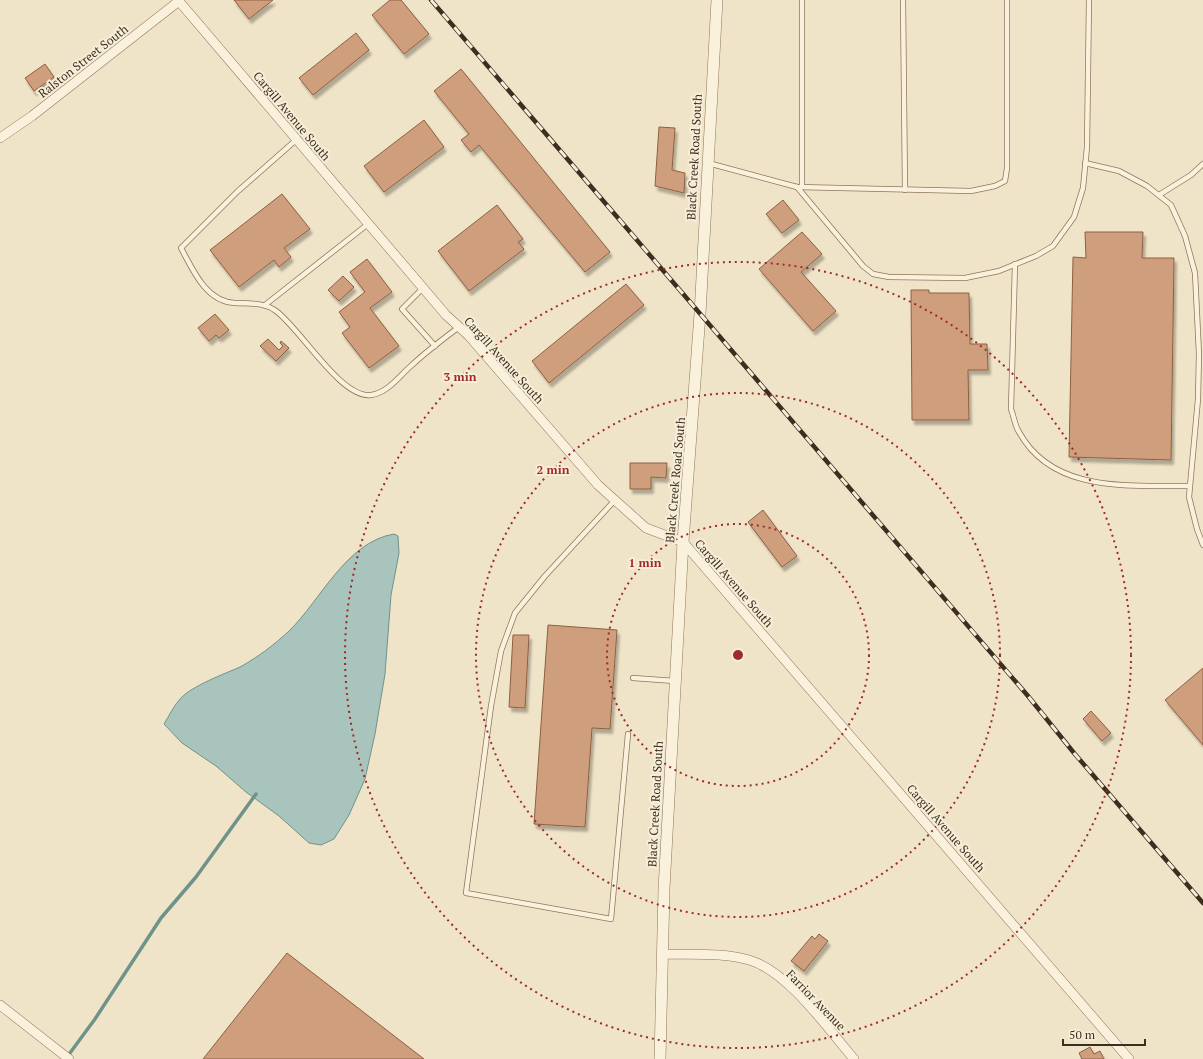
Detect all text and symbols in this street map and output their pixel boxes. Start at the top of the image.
street label: Ralston Street South [35,21,131,101]
street label: Cargill Avenue South [250,68,334,164]
street label: Black Creek Road South [683,93,705,221]
street label: Cargill Avenue South [461,313,547,407]
text: 3 min [444,369,477,384]
street label: Black Creek Road South [662,416,688,544]
text: 2 min [537,462,570,477]
street label: Cargill Avenue South [692,536,776,630]
text: 1 min [629,555,662,570]
centre of rings [731,648,745,662]
street label: Black Creek Road South [644,740,666,868]
street label: Cargill Avenue South [904,781,988,875]
street label: Farrior Avenue [783,967,849,1033]
scale bar [1063,1021,1145,1047]
text: 50 m [1069,1027,1096,1042]

